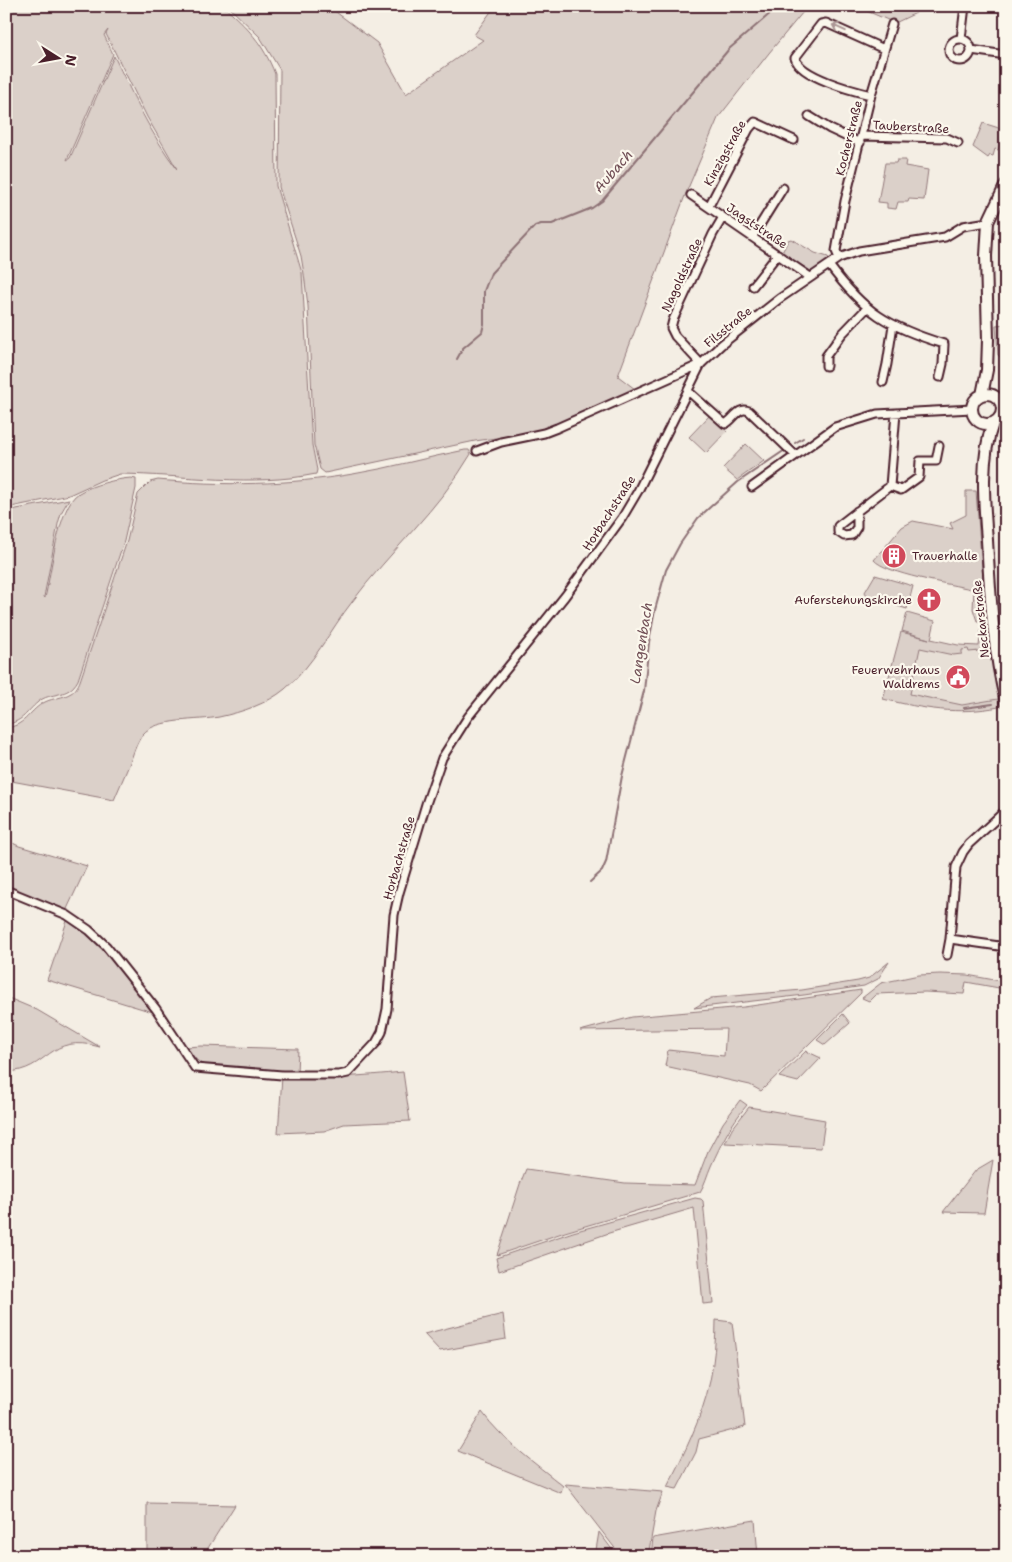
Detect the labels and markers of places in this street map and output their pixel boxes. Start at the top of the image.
building icon: Trauerhalle [881,543,907,569]
place label: Trauerhalle [912,548,978,564]
church icon: Auferstehungskirche [916,587,942,613]
place label: Auferstehungskirche [794,592,912,608]
place label: Feuerwehrhaus Waldrems [851,662,940,692]
public building icon: Feuerwehrhaus Waldrems [945,664,971,690]

